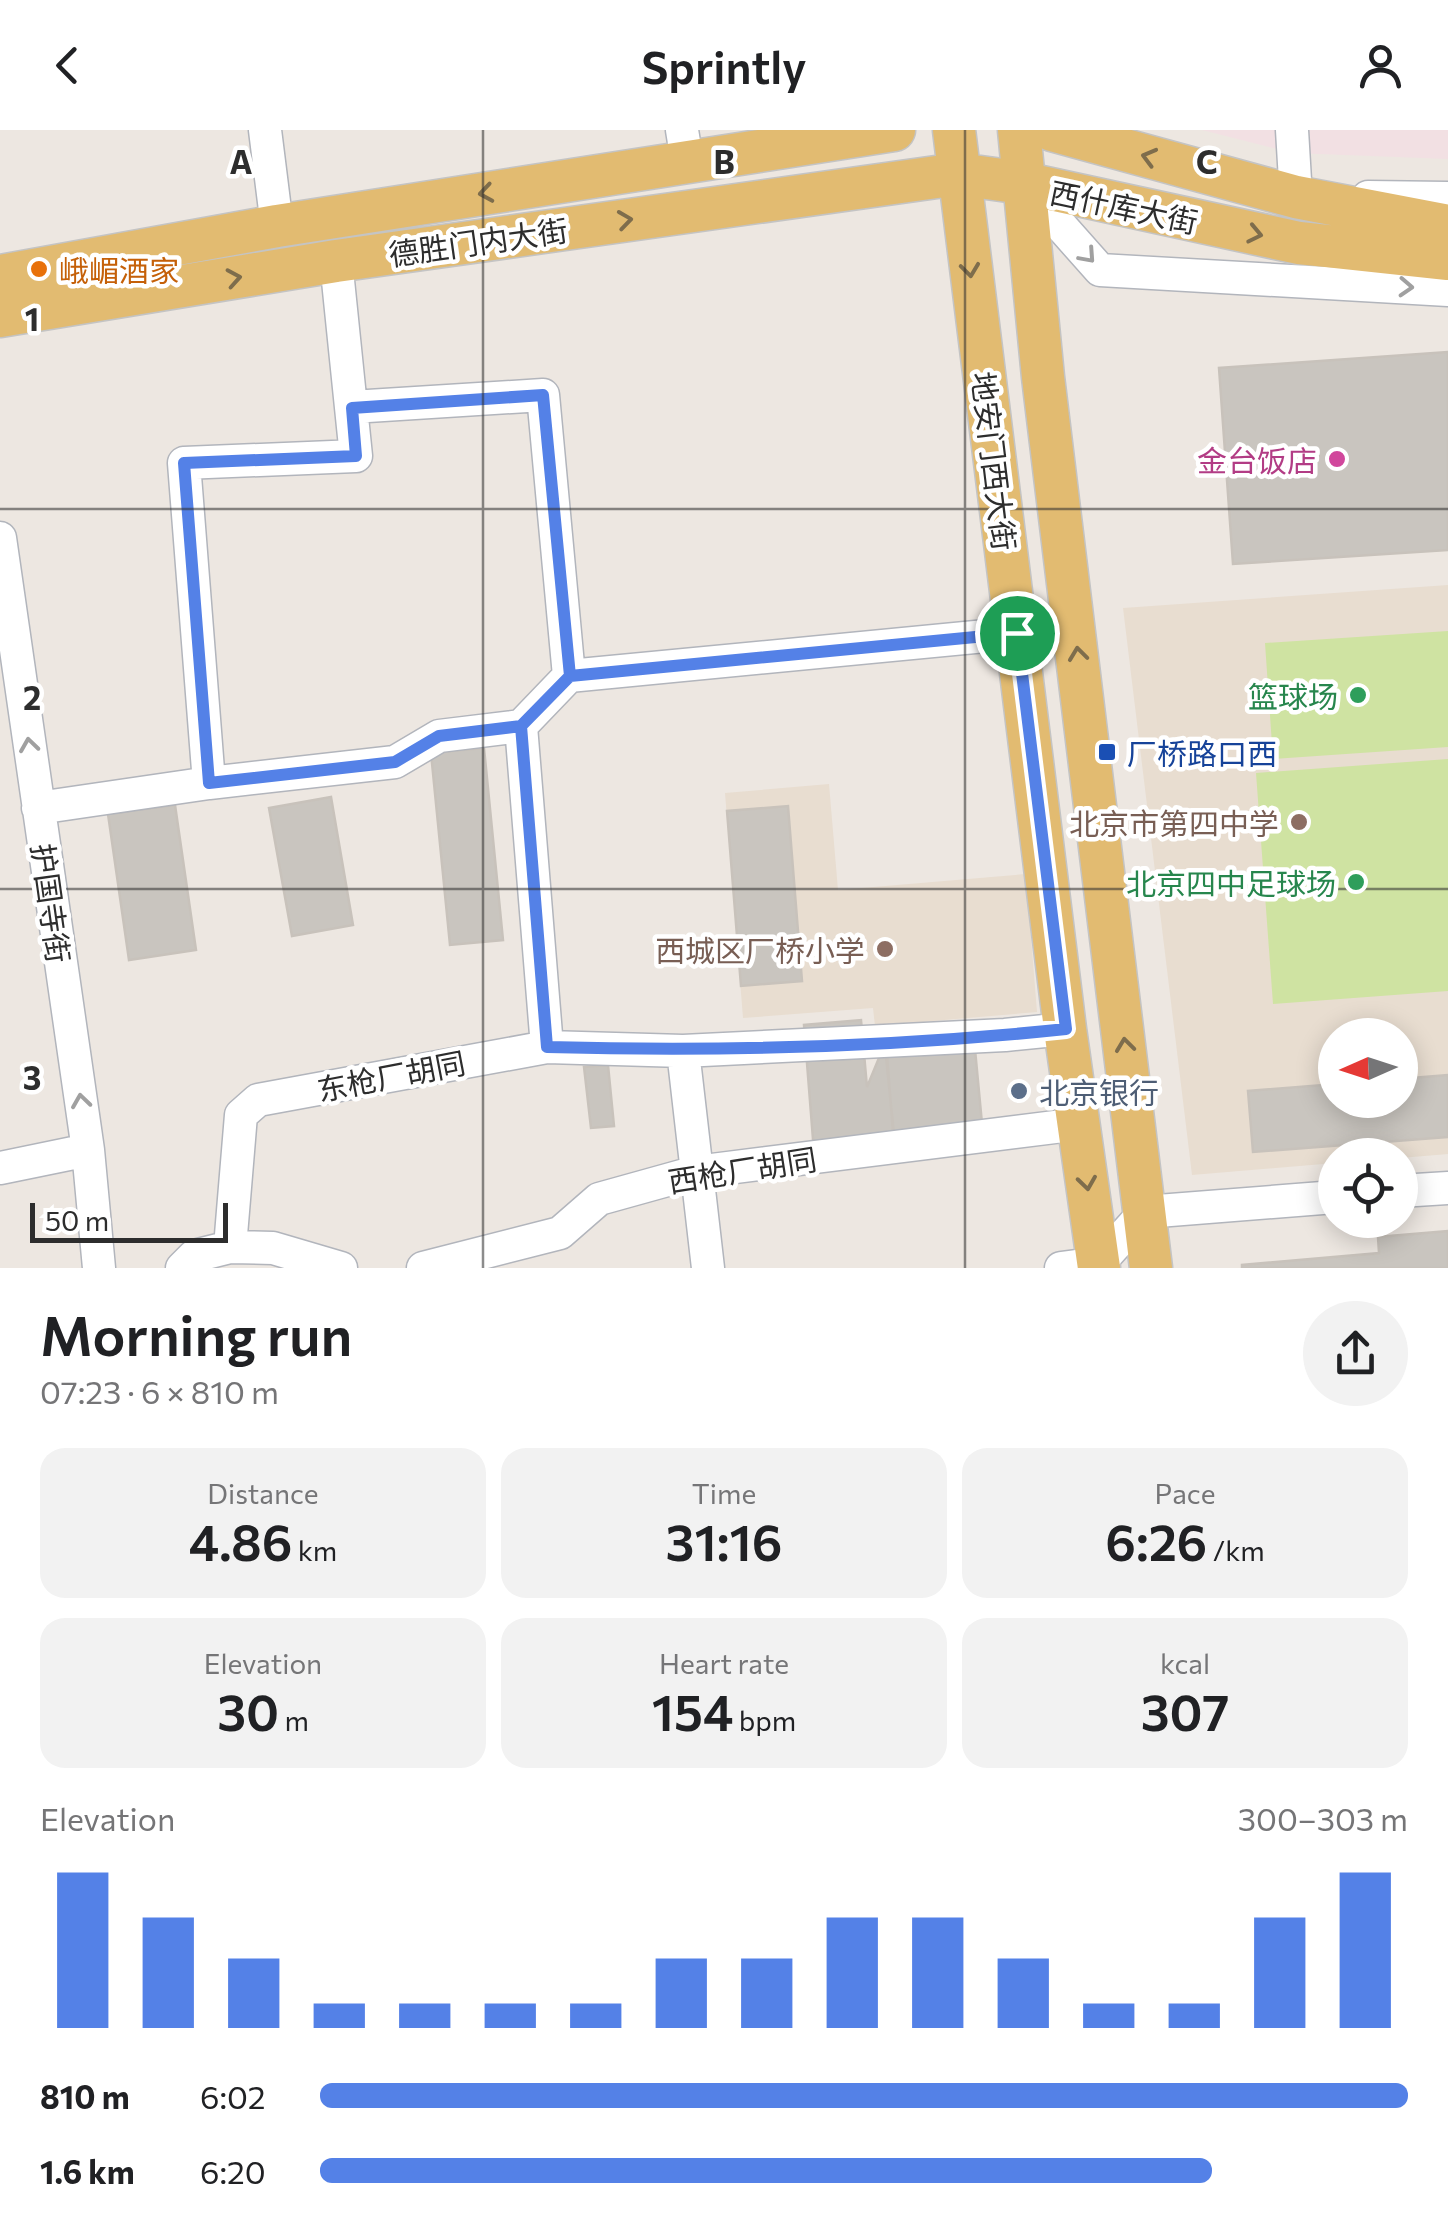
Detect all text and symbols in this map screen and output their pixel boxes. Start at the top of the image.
icon: back [40,38,95,93]
text: Sprintly [641,38,807,93]
icon: person [1353,38,1408,93]
text: A [230,141,253,181]
text: B [713,141,735,181]
text: C [1196,141,1218,181]
one-way arrow [1141,147,1158,168]
street label: 西什库大街 [1047,172,1201,240]
one-way arrow [478,182,494,203]
street label: 德胜门内大街 [386,210,570,272]
one-way arrow [617,211,634,232]
one-way arrow [1246,222,1263,243]
one-way arrow [1076,244,1094,263]
place label: 峨嵋酒家 [59,251,179,288]
marker: 峨嵋酒家 [28,258,50,280]
one-way arrow [959,262,980,279]
one-way arrow [226,268,243,289]
one-way arrow [1399,276,1415,297]
text: 1 [25,298,39,338]
street label: 地安门西大街 [966,369,1024,553]
place label: 金台饭店 [1197,441,1317,478]
marker: 金台饭店 [1326,448,1348,470]
pin [975,591,1060,676]
icon: arrive [990,606,1045,661]
one-way arrow [1068,646,1089,662]
text: 2 [23,677,41,717]
place label: 篮球场 [1248,677,1338,714]
marker: 篮球场 [1347,684,1369,706]
place label: 厂桥路口西 [1127,734,1277,771]
one-way arrow [20,737,41,754]
marker: 厂桥路口西 [1096,741,1118,763]
place label: 北京市第四中学 [1069,804,1279,841]
marker: 北京市第四中学 [1288,811,1310,833]
street label: 护国寺街 [25,841,79,965]
place label: 北京四中足球场 [1126,864,1336,901]
marker: 北京四中足球场 [1345,871,1367,893]
place label: 西城区厂桥小学 [655,931,865,968]
marker: 西城区厂桥小学 [874,938,896,960]
north arrow [1318,1018,1418,1118]
map controls [1318,1018,1418,1238]
one-way arrow [1115,1037,1136,1053]
street label: 东枪厂胡同 [314,1043,468,1107]
text: 3 [23,1057,41,1097]
place label: 北京银行 [1039,1073,1159,1110]
marker: 北京银行 [1008,1080,1030,1102]
one-way arrow [71,1093,92,1110]
button: locate [1318,1138,1418,1238]
street label: 西枪厂胡同 [665,1139,819,1199]
one-way arrow [1076,1175,1097,1191]
scale bar [30,1198,228,1242]
text: 50 m [45,1203,109,1237]
text: Morning run [40,1300,352,1367]
button: share [1303,1301,1408,1406]
text: 07:23 · 6 × 810 m [40,1371,279,1411]
text: Distance [207,1476,319,1510]
text: Time [692,1476,756,1510]
text: Pace [1155,1476,1215,1510]
text: 4.86 [189,1510,292,1571]
text: 31:16 [666,1510,782,1571]
text: 6:26 [1105,1510,1207,1571]
text: km [292,1533,337,1567]
text: /km [1207,1533,1265,1567]
text: Elevation [204,1646,322,1680]
text: Heart rate [659,1646,789,1680]
text: kcal [1160,1646,1210,1680]
text: 30 [217,1680,279,1741]
text: 154 [652,1680,733,1741]
text: 307 [1141,1680,1229,1741]
text: m [279,1703,309,1737]
text: bpm [733,1703,796,1737]
text: Elevation [40,1798,175,1838]
text: 300–303 m [1238,1798,1408,1838]
text: 810 m [40,2076,130,2116]
text: 6:02 [200,2076,266,2116]
text: 1.6 km [40,2151,135,2191]
text: 6:20 [200,2151,266,2191]

